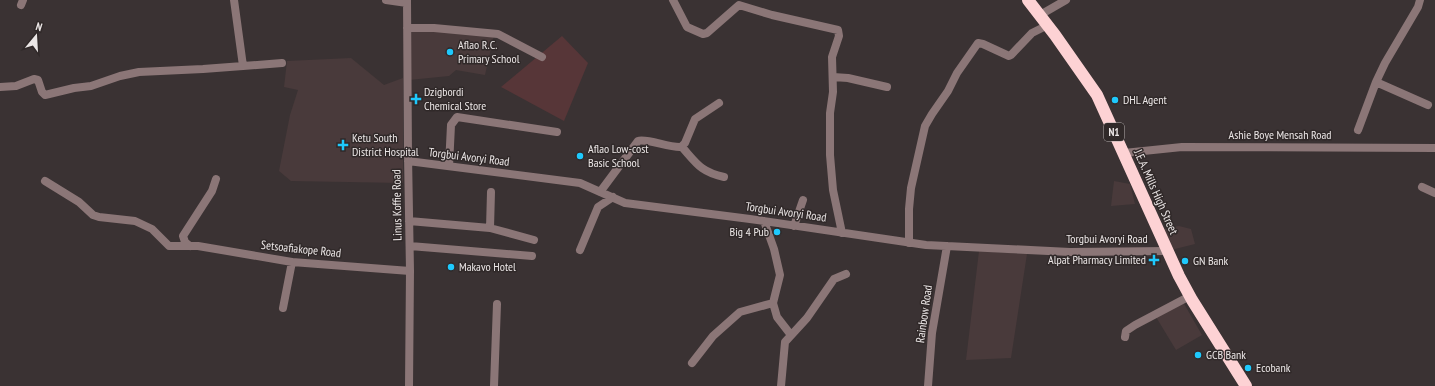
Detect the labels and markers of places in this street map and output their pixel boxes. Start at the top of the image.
place label: Aflao R.C. Primary School [458,37,520,66]
marker: Aflao R.C. Primary School [445,47,455,57]
place label: Dzigbordi Chemical Store [424,84,486,113]
place label: DHL Agent [1123,92,1167,107]
marker: Dzigbordi Chemical Store [411,94,421,104]
marker: DHL Agent [1110,95,1120,105]
place label: Ketu South District Hospital [352,130,419,159]
marker: Ketu South District Hospital [337,139,349,151]
place label: Aflao Low-cost Basic School [588,141,649,170]
marker: Aflao Low-cost Basic School [575,151,585,161]
place label: Big 4 Pub [730,224,769,239]
marker: Big 4 Pub [772,227,782,237]
place label: Alpat Pharmacy Limited [1048,252,1146,267]
place label: GN Bank [1193,253,1229,268]
marker: Alpat Pharmacy Limited [1149,255,1159,265]
marker: GN Bank [1180,256,1190,266]
place label: Makavo Hotel [459,259,516,274]
marker: Makavo Hotel [446,262,456,272]
place label: GCB Bank [1206,347,1246,362]
marker: GCB Bank [1193,350,1203,360]
place label: Ecobank [1256,360,1291,375]
marker: Ecobank [1243,363,1253,373]

